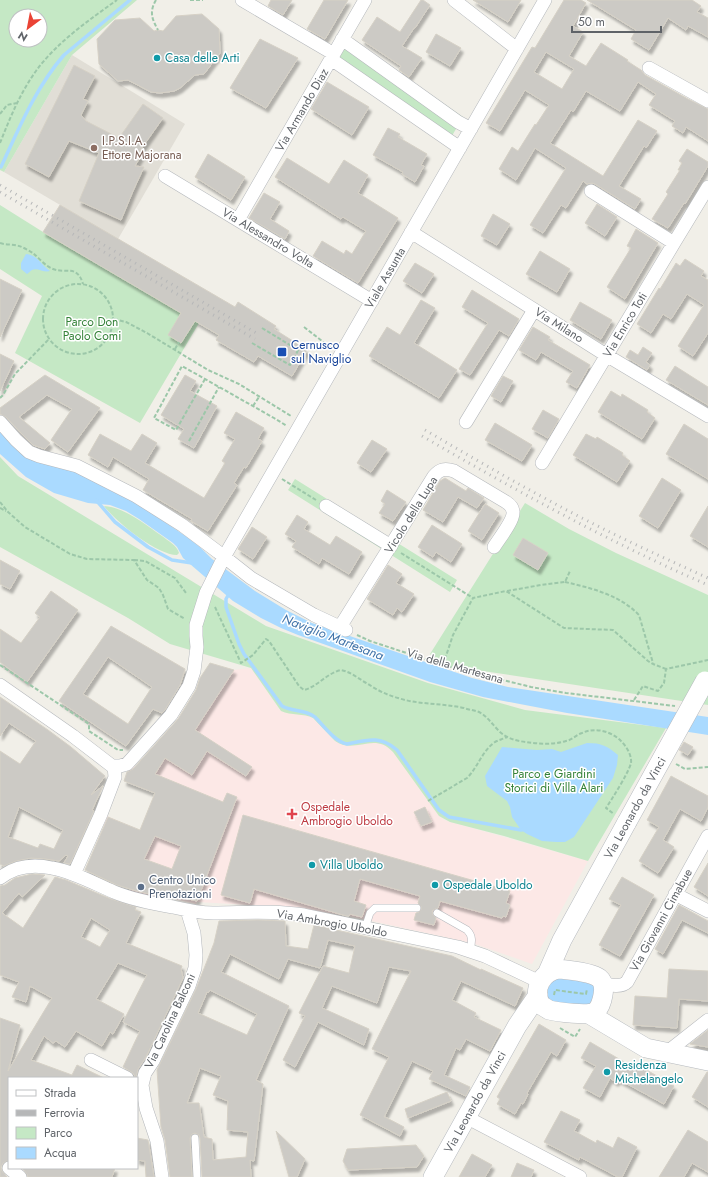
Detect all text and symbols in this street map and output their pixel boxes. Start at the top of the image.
north arrow [8,8,48,48]
scale bar [572,8,661,34]
text: 50 m [578,13,605,31]
text: N [15,27,31,46]
place label: Casa delle Arti [165,49,240,67]
marker: Casa delle Arti [152,53,162,63]
street label: Via Armando Diaz [271,65,333,155]
place label: I.P.S.I.A. Ettore Majorana [102,132,182,164]
marker: I.P.S.I.A. Ettore Majorana [89,143,99,153]
street label: Via Alessandro Volta [218,203,318,273]
street label: Viale Assunta [360,244,410,312]
street label: Via Enrico Toti [598,289,652,361]
street label: Via Milano [531,303,587,347]
park label: Parco Don Paolo Comi [63,313,121,345]
place label: Cernusco sul Naviglio [291,336,352,368]
marker: Cernusco sul Naviglio [276,346,288,358]
street label: Vicolo della Lupa [380,473,442,557]
water label: Naviglio Martesana [280,609,386,665]
street label: Via della Martesana [405,644,506,688]
street label: Via Leonardo da Vinci [599,754,671,862]
park label: Parco e Giardini Storici di Villa Alari [505,765,603,797]
place label: Ospedale Ambrogio Uboldo [301,798,393,830]
marker: Ospedale Ambrogio Uboldo [286,808,298,820]
place label: Villa Uboldo [320,856,383,874]
marker: Villa Uboldo [307,860,317,870]
street label: Via Giovanni Cimabue [625,865,697,975]
place label: Centro Unico Prenotazioni [149,871,216,903]
place label: Ospedale Uboldo [443,876,533,894]
marker: Ospedale Uboldo [430,880,440,890]
marker: Centro Unico Prenotazioni [136,882,146,892]
street label: Via Ambrogio Uboldo [275,904,389,942]
street label: Via Carolina Balconi [140,970,200,1072]
street label: Via Leonardo da Vinci [439,1048,511,1156]
place label: Residenza Michelangelo [615,1056,684,1088]
marker: Residenza Michelangelo [602,1067,612,1077]
legend [8,1077,138,1169]
text: Strada [44,1084,76,1102]
text: Ferrovia [44,1104,85,1122]
text: Parco [44,1124,73,1142]
text: Acqua [44,1144,77,1162]

